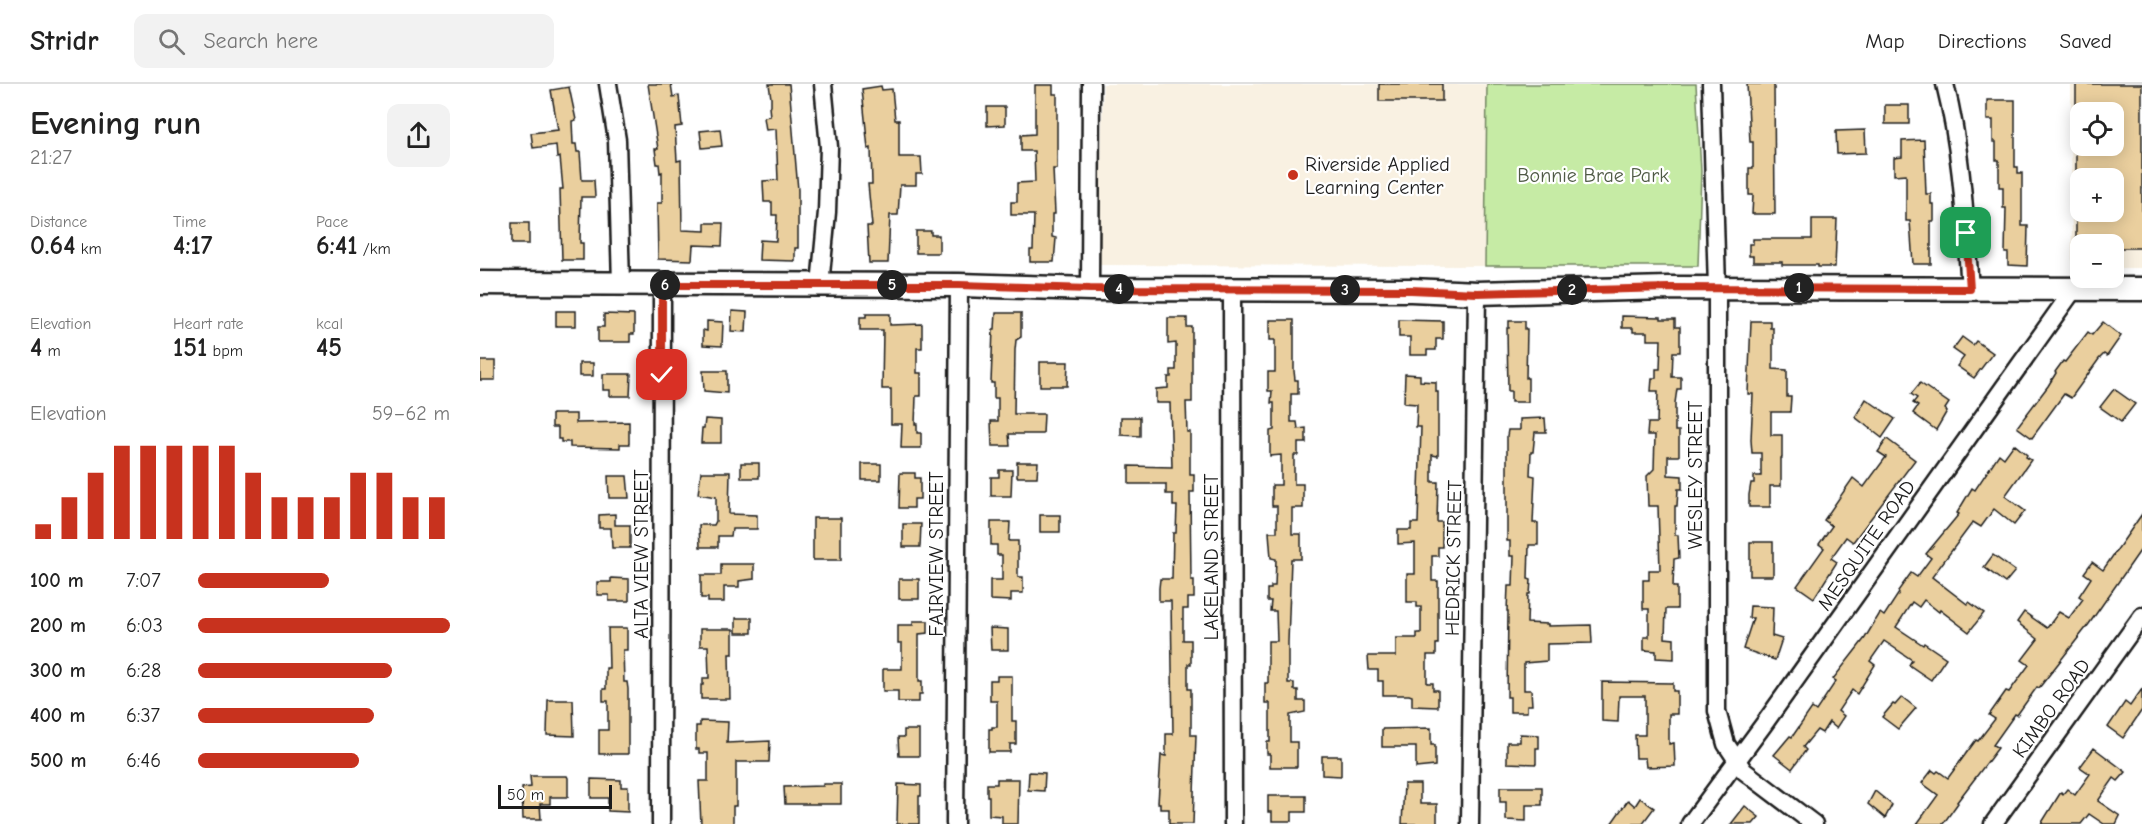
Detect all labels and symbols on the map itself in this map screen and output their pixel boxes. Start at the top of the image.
place label: Riverside Applied Learning Center [1305,153,1450,199]
park label: Bonnie Brae Park [1517,164,1669,187]
marker: Riverside Applied Learning Center [1286,168,1300,182]
pin [1940,207,1991,258]
pin: 6 [650,270,680,300]
pin: 5 [877,270,907,300]
pin: 1 [1784,273,1814,303]
pin: 4 [1104,274,1134,304]
pin: 3 [1330,275,1360,305]
pin: 2 [1557,275,1587,305]
pin [636,349,687,400]
street label: WESLEY STREET [1684,400,1707,550]
street label: ALTA VIEW STREET [630,469,653,639]
street label: FAIRVIEW STREET [925,471,948,637]
street label: LAKELAND STREET [1200,473,1223,640]
street label: MESQUITE ROAD [1813,476,1920,615]
street label: HEDRICK STREET [1441,479,1466,636]
street label: KIMBO ROAD [2008,654,2095,762]
scale bar [498,782,612,810]

